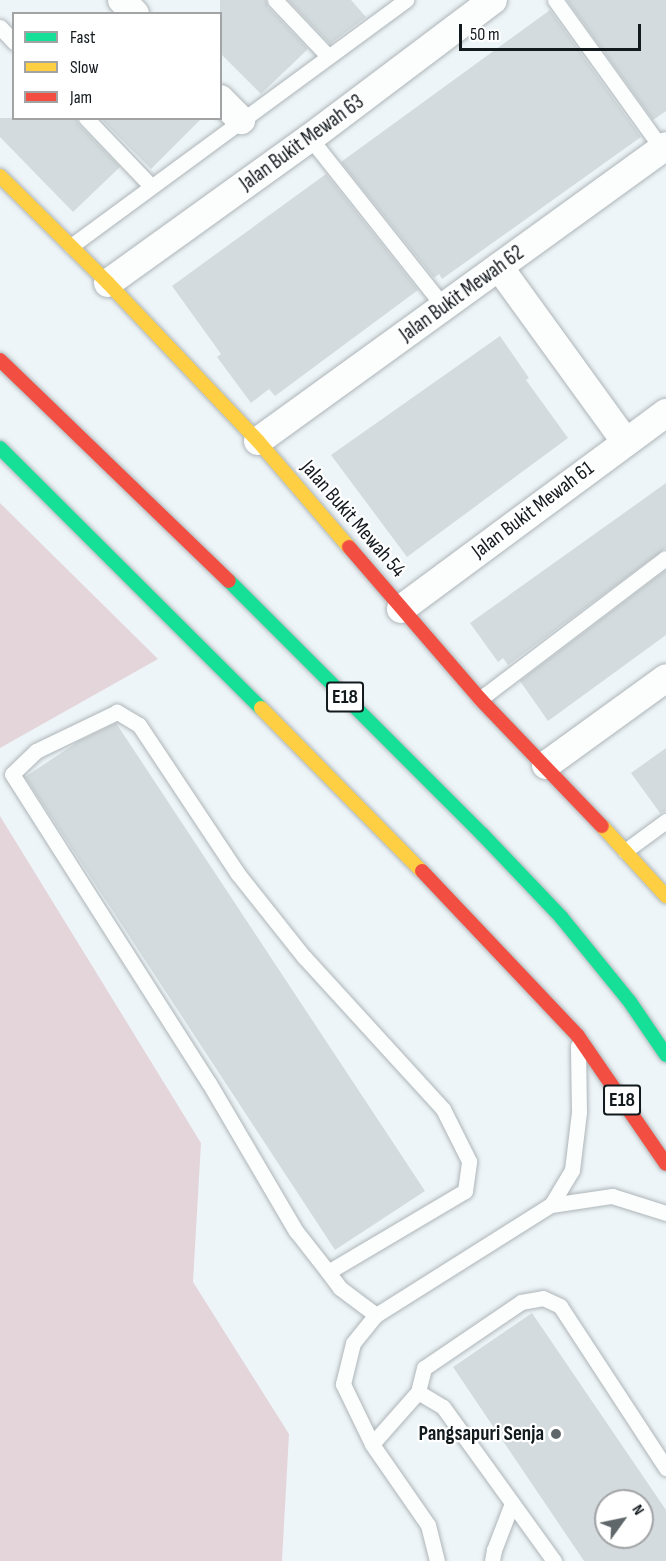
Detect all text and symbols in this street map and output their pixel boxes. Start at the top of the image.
legend [12,12,222,120]
scale bar [462,12,644,50]
text: 50 m [470,24,500,45]
text: Fast [70,27,95,48]
text: Slow [70,57,99,78]
text: Jam [70,87,92,108]
street label: Jalan Bukit Mewah 63 [235,90,369,196]
street label: Jalan Bukit Mewah 62 [395,241,529,347]
street label: Jalan Bukit Mewah 54 [295,455,411,583]
street label: Jalan Bukit Mewah 61 [467,456,599,564]
road number: E18 [326,680,364,714]
road number: E18 [602,1083,642,1117]
place label: Pangsapuri Senja [418,1421,544,1447]
marker: Pangsapuri Senja [549,1427,563,1441]
north arrow [594,1489,654,1549]
text: N [628,1501,648,1519]

